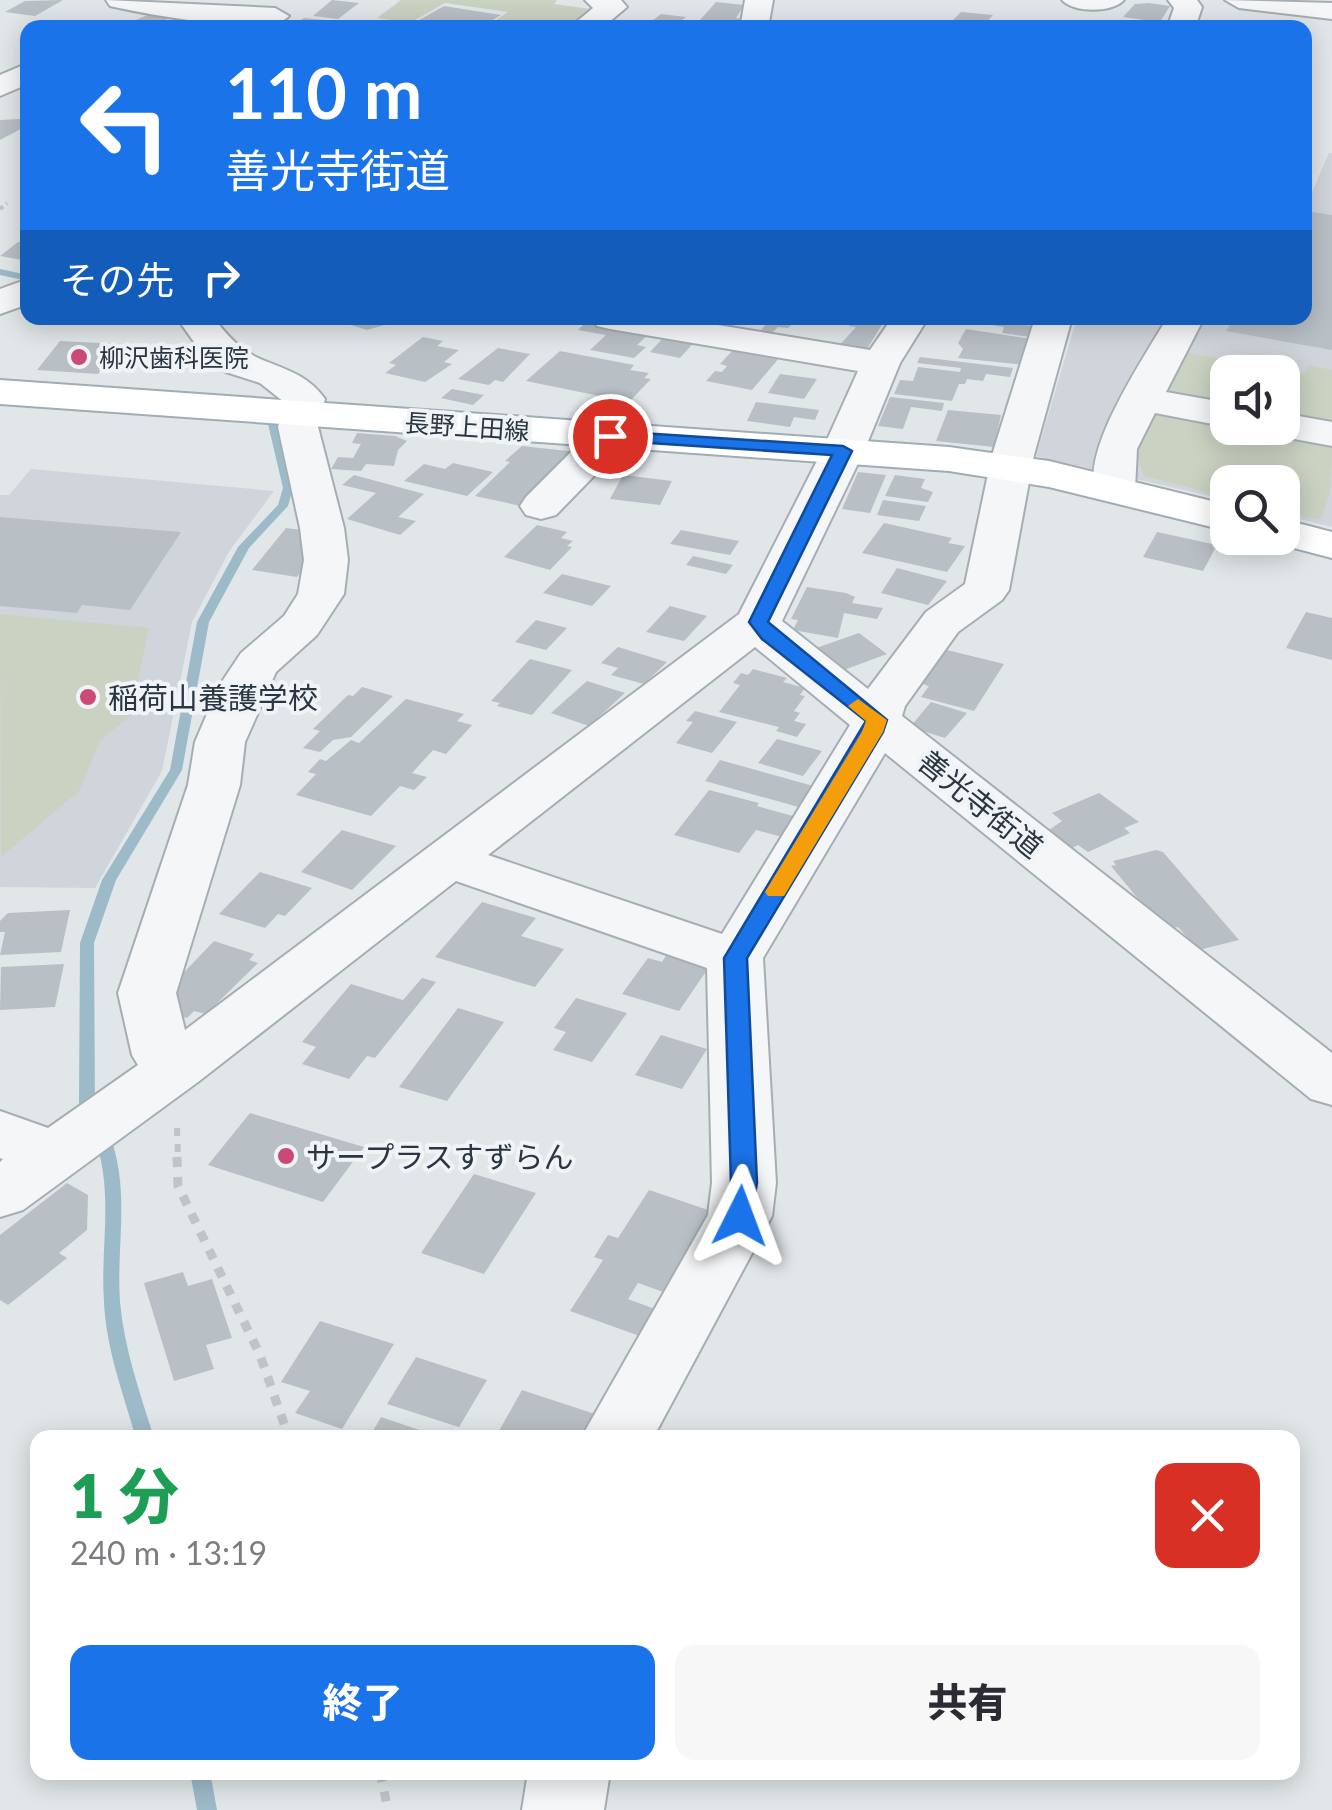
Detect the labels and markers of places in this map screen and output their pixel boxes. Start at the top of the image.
place label: 柳沢歯科医院 [99,342,249,372]
marker: 柳沢歯科医院 [68,346,90,368]
pin [568,394,653,479]
place label: 稲荷山養護学校 [108,679,318,715]
marker: 稲荷山養護学校 [77,686,99,708]
place label: サープラスすずらん [306,1138,574,1174]
marker: サープラスすずらん [275,1145,297,1167]

